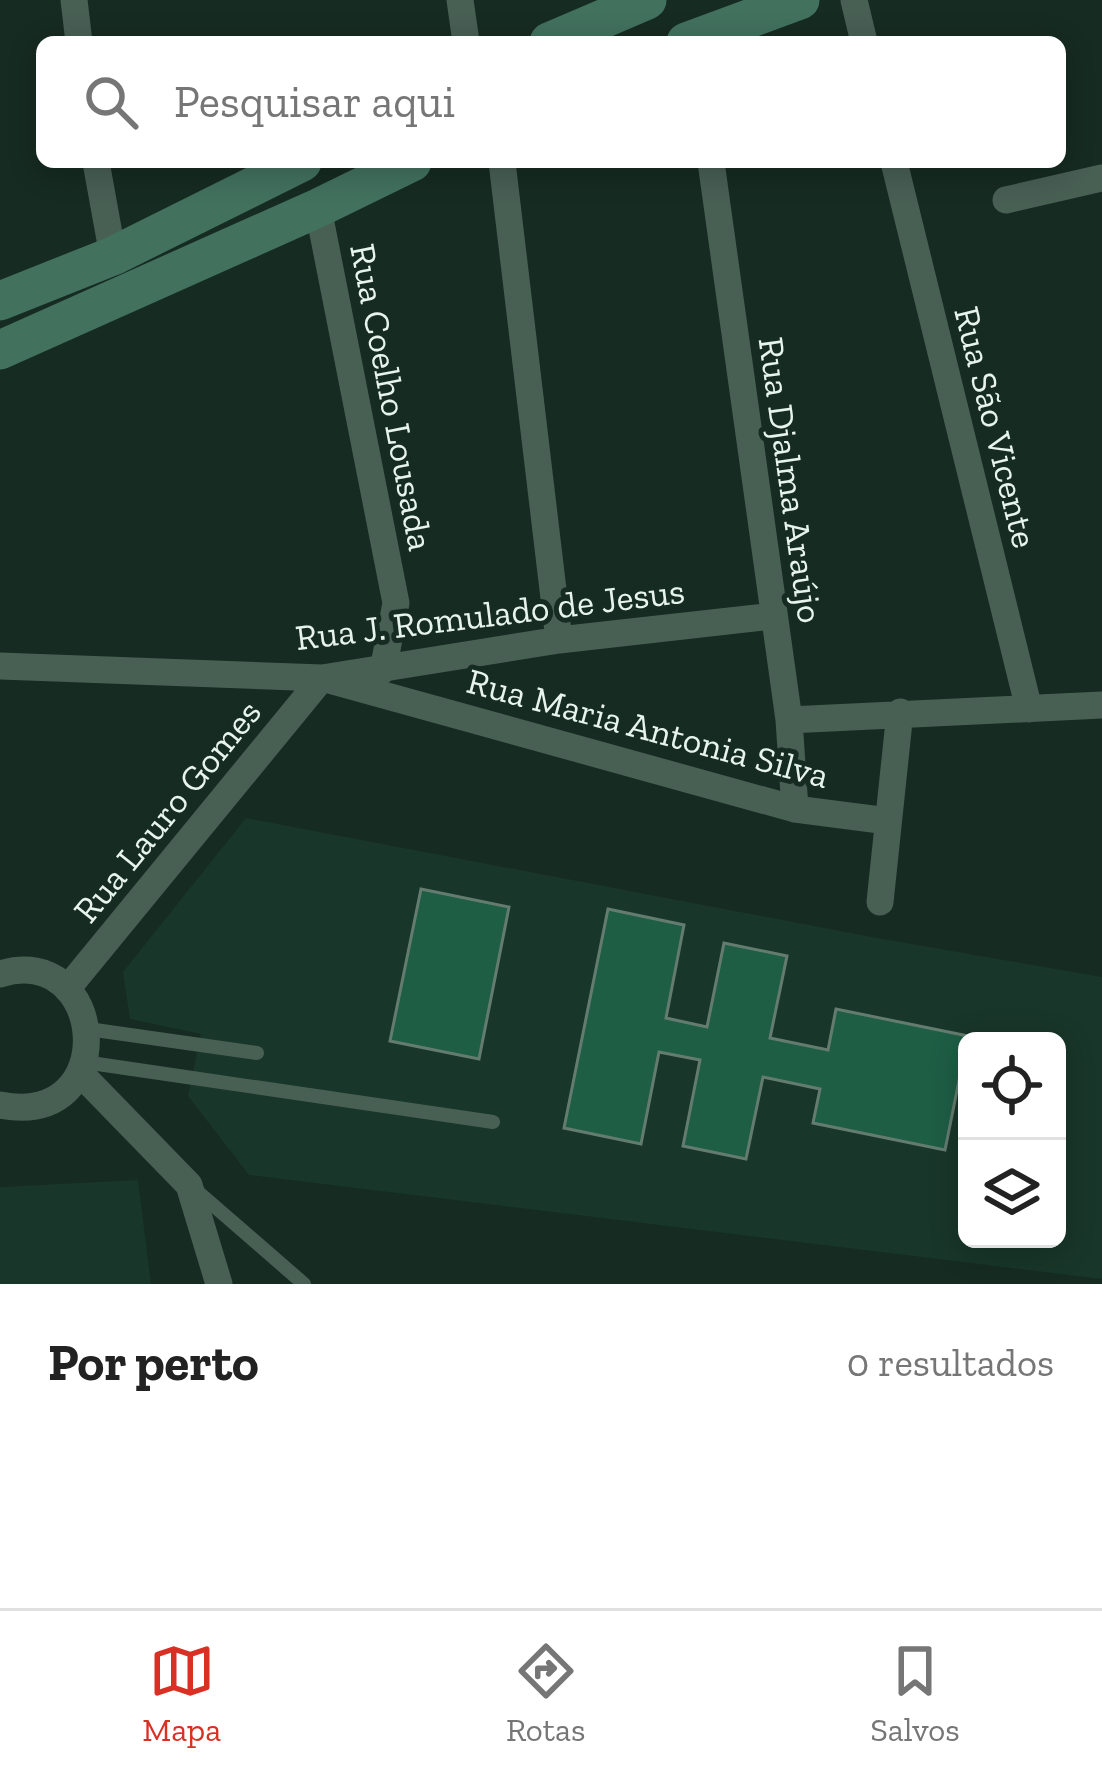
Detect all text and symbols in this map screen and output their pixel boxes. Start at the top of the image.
search box [36,36,1066,168]
icon: search [78,69,144,135]
text: Pesquisar aqui [174,75,455,129]
street label: Rua Coelho Lousada [341,240,443,554]
street label: Rua São Vicente [945,302,1047,552]
street label: Rua Djalma Araújo [750,334,832,626]
street label: Rua J. Romulado de Jesus [293,569,687,659]
street label: Rua Maria Antonia Silva [462,659,834,797]
street label: Rua Lauro Gomes [64,691,270,931]
map controls [958,1032,1066,1248]
button: locate [958,1032,1066,1140]
button: layers [958,1140,1066,1248]
text: Por perto [48,1332,259,1393]
text: 0 resultados [847,1339,1054,1386]
tab: Mapa [142,1638,221,1749]
tab: Rotas [506,1638,585,1749]
tab: Salvos [870,1638,960,1749]

